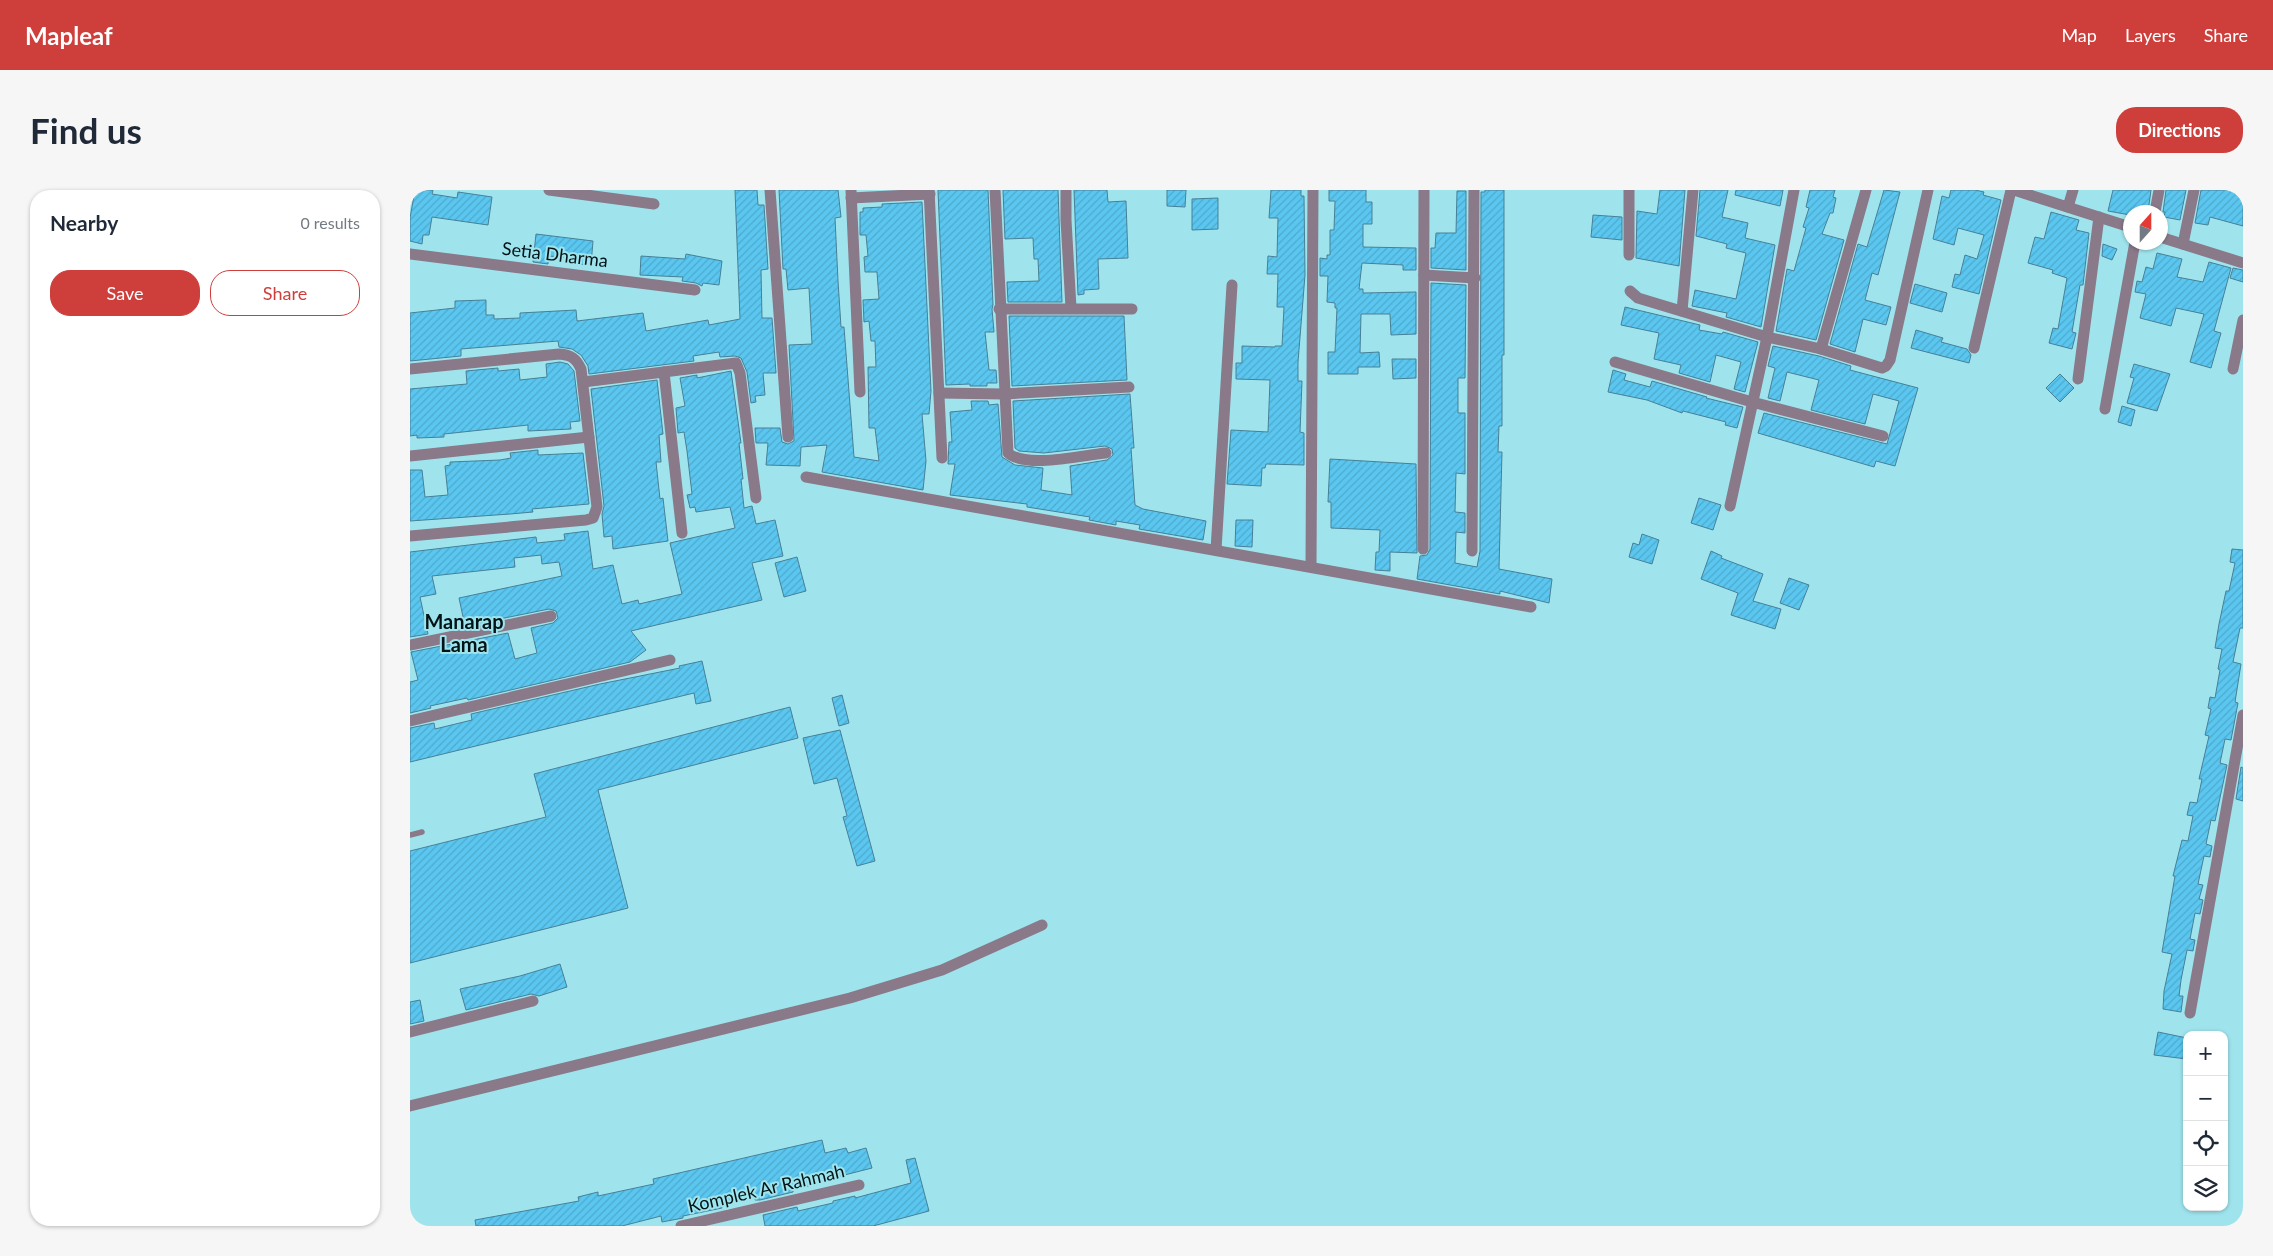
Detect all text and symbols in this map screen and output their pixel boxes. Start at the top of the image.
text: Mapleaf [25,21,113,50]
text: Map [2061,24,2097,46]
text: Layers [2125,24,2176,46]
text: Share [2204,24,2248,46]
button: Directions [2116,107,2243,153]
text: Find us [30,109,142,151]
north arrow [2123,205,2168,250]
text: Nearby [50,210,118,235]
text: 0 results [300,213,360,232]
street label: Setia Dharma [501,237,609,271]
button: Save [50,270,200,316]
button: Share [210,270,360,316]
district label: Manarap Lama [424,609,504,656]
map controls [2183,1031,2228,1211]
button: + [2183,1031,2228,1076]
button: − [2183,1076,2228,1121]
button: locate [2183,1121,2228,1166]
street label: Komplek Ar Rahmah [686,1159,846,1217]
button: layers [2183,1166,2228,1211]

